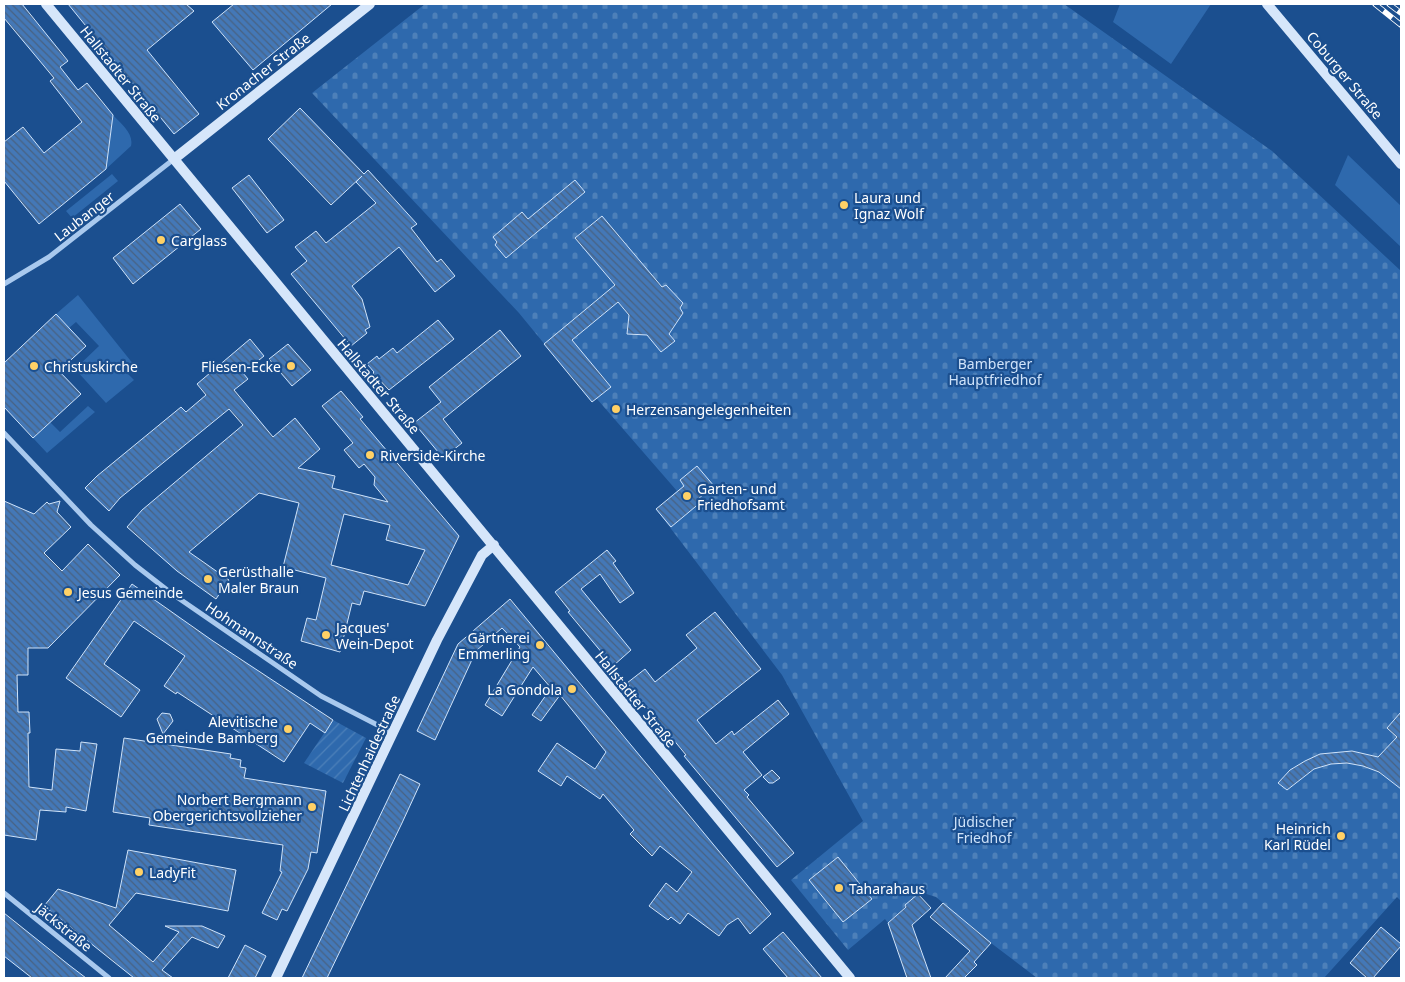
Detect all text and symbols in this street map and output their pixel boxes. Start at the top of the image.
street label: Hallstadter Straße [76,22,166,126]
street label: Coburger Straße [1303,27,1387,123]
street label: Kronacher Straße [212,28,314,114]
street label: Laubanger [50,186,118,245]
place label: Laura und Ignaz Wolf [854,188,925,223]
marker: Laura und Ignaz Wolf [838,199,850,211]
place label: Carglass [171,231,227,250]
marker: Carglass [155,234,167,246]
street label: Hallstadter Straße [334,334,425,438]
park label: Bamberger Hauptfriedhof [948,354,1043,389]
place label: Christuskirche [44,357,138,376]
place label: Fliesen-Ecke [201,357,281,376]
marker: Christuskirche [28,360,40,372]
marker: Fliesen-Ecke [285,360,297,372]
place label: Herzensangelegenheiten [626,400,791,419]
marker: Herzensangelegenheiten [610,403,622,415]
place label: Riverside-Kirche [380,446,486,465]
marker: Riverside-Kirche [364,449,376,461]
place label: Garten- und Friedhofsamt [697,479,785,514]
marker: Garten- und Friedhofsamt [681,490,693,502]
place label: Gerüsthalle Maler Braun [218,562,299,597]
marker: Gerüsthalle Maler Braun [202,573,214,585]
place label: Jesus Gemeinde [76,583,183,602]
marker: Jesus Gemeinde [62,586,74,598]
street label: Hohmannstraße [202,597,302,673]
place label: Jacques' Wein-Depot [334,618,414,653]
place label: Gärtnerei Emmerling [458,628,530,663]
marker: Jacques' Wein-Depot [320,629,332,641]
marker: Gärtnerei Emmerling [534,639,546,651]
street label: Hallstadter Straße [591,647,681,751]
place label: La Gondola [487,680,562,699]
marker: La Gondola [566,683,578,695]
street label: Lichtenhaidestraße [334,692,404,814]
place label: Alevitische Gemeinde Bamberg [146,712,278,747]
marker: Alevitische Gemeinde Bamberg [282,723,294,735]
place label: Norbert Bergmann Obergerichtsvollzieher [153,790,302,825]
marker: Norbert Bergmann Obergerichtsvollzieher [306,801,318,813]
park label: Jüdischer Friedhof [952,812,1014,847]
place label: Heinrich Karl Rüdel [1264,819,1331,854]
marker: Heinrich Karl Rüdel [1335,830,1347,842]
place label: LadyFit [149,863,196,882]
marker: LadyFit [133,866,145,878]
place label: Taharahaus [849,879,926,898]
marker: Taharahaus [833,882,845,894]
street label: Jäckstraße [30,897,96,956]

